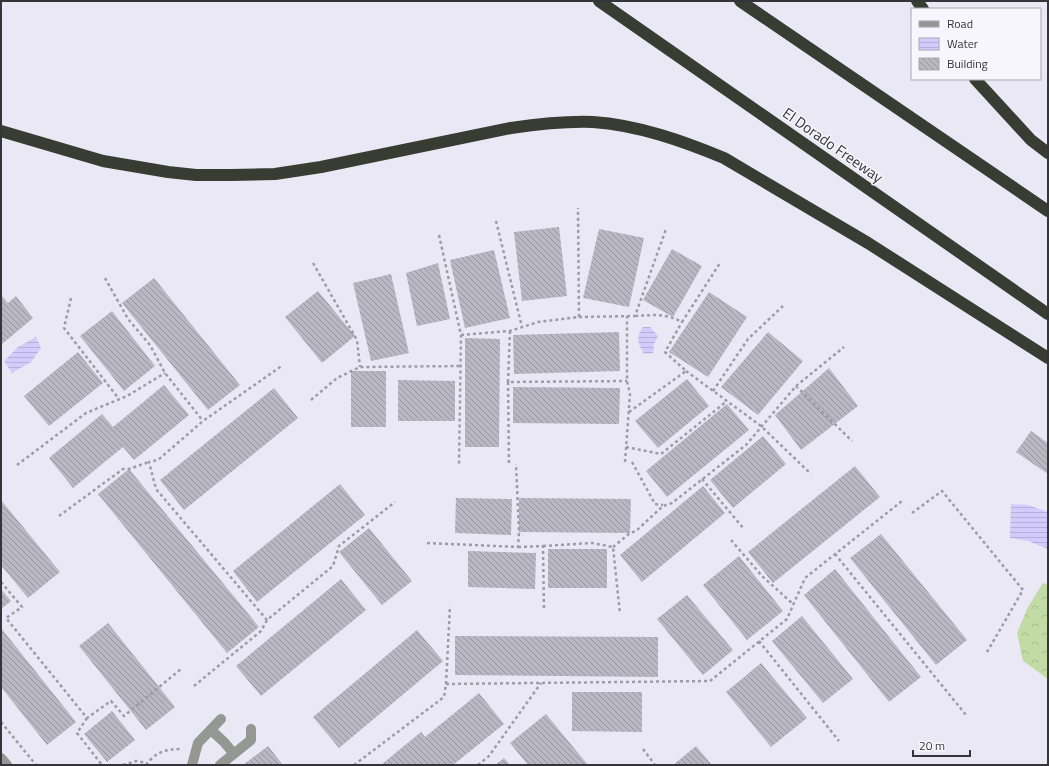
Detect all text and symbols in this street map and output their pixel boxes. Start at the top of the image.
legend [911,8,1041,80]
text: Road [947,14,973,33]
text: Water [947,34,978,53]
text: Building [947,54,988,73]
street label: El Dorado Freeway [778,102,888,188]
scale bar [913,732,970,758]
text: 20 m [919,736,945,755]

